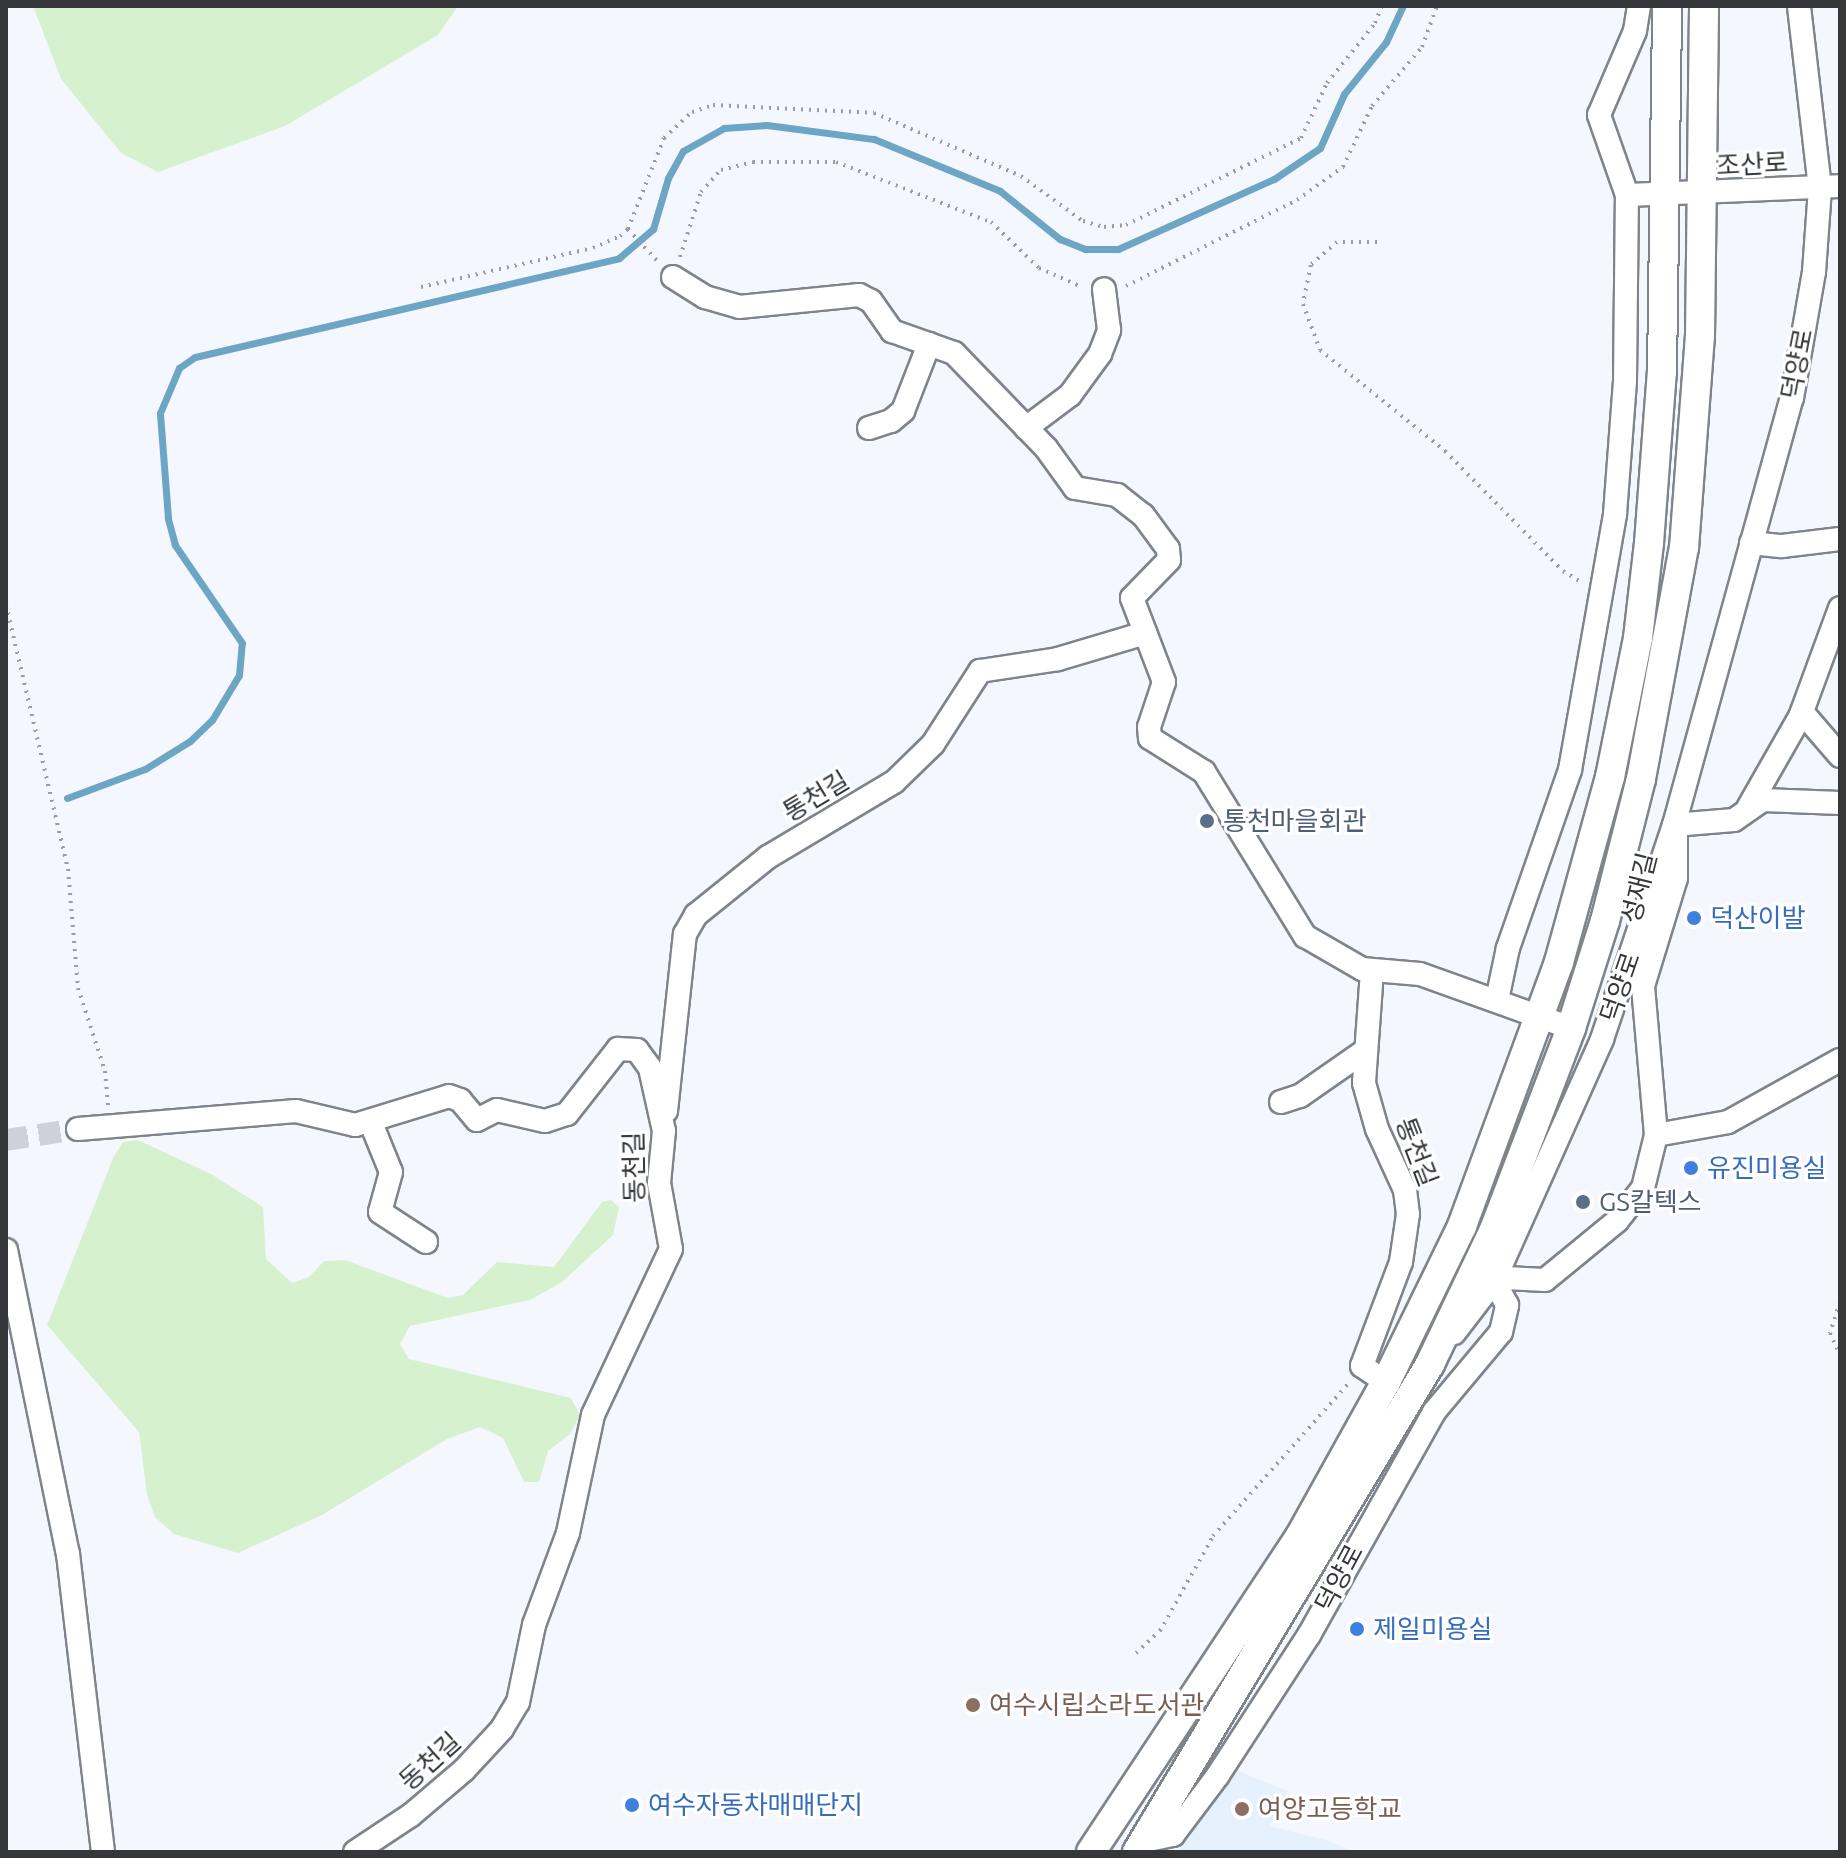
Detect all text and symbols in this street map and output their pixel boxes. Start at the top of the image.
street label: 조산로 [1715,147,1789,181]
street label: 덕양로 [1775,326,1819,402]
street label: 통천길 [777,764,855,828]
place label: 통천마을회관 [1223,805,1367,837]
marker: 통천마을회관 [1198,812,1216,830]
street label: 성재길 [1615,849,1663,927]
place label: 덕산이발 [1710,902,1806,934]
marker: 덕산이발 [1685,909,1703,927]
street label: 덕양로 [1594,948,1646,1026]
street label: 통천길 [1390,1113,1444,1191]
street label: 동천길 [618,1131,650,1203]
place label: 유진미용실 [1707,1152,1827,1184]
marker: 유진미용실 [1682,1159,1700,1177]
place label: GS칼텍스 [1599,1186,1702,1218]
marker: GS칼텍스 [1574,1193,1592,1211]
street label: 덕양로 [1308,1539,1370,1617]
place label: 제일미용실 [1373,1613,1493,1645]
marker: 제일미용실 [1348,1620,1366,1638]
place label: 여수시립소라도서관 [989,1689,1204,1721]
marker: 여수시립소라도서관 [964,1696,982,1714]
street label: 동천길 [393,1725,467,1797]
place label: 여수자동차매매단지 [648,1789,863,1821]
place label: 여양고등학교 [1258,1793,1402,1825]
marker: 여수자동차매매단지 [623,1796,641,1814]
marker: 여양고등학교 [1233,1800,1251,1818]

